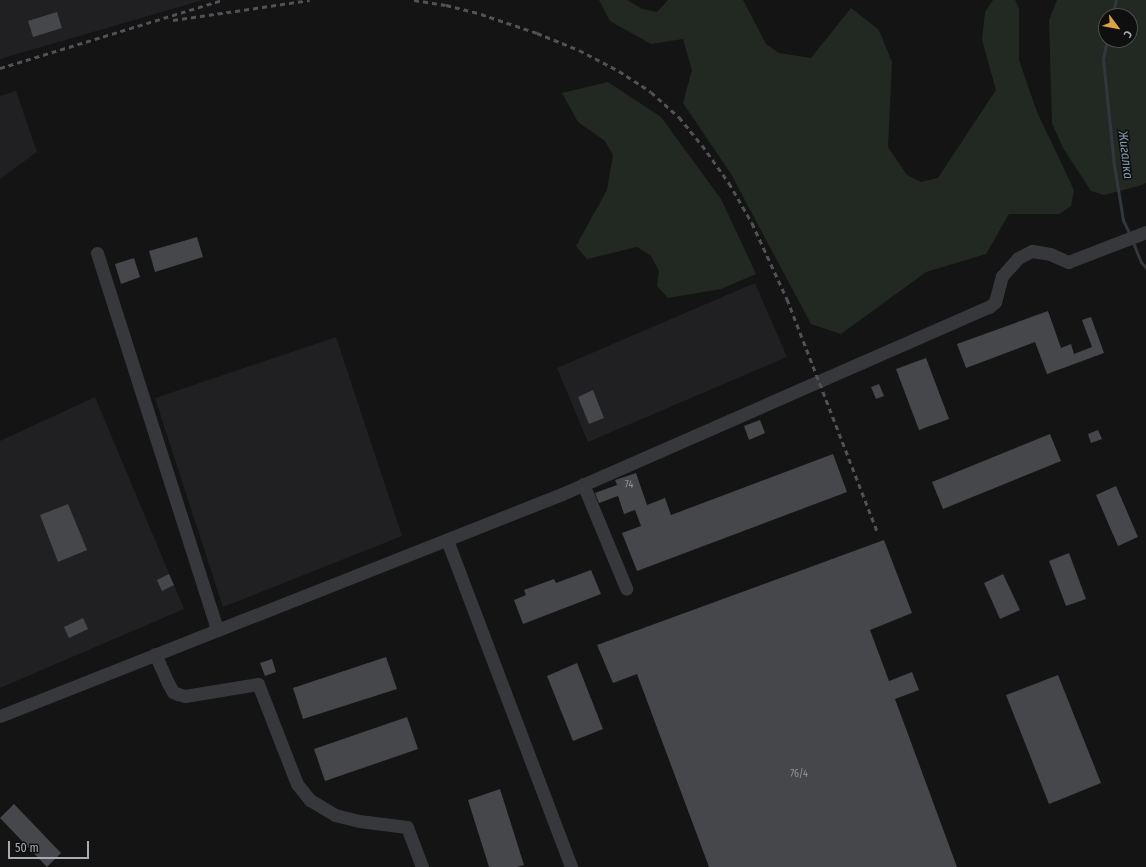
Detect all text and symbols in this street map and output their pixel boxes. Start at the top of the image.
north arrow [1098,8,1138,48]
text: С [1121,28,1135,40]
water label: Жигалка [1114,130,1136,180]
house number: 74 [625,480,633,492]
house number: 76/4 [790,769,808,781]
scale bar [10,833,91,859]
text: 50 m [15,841,39,855]

